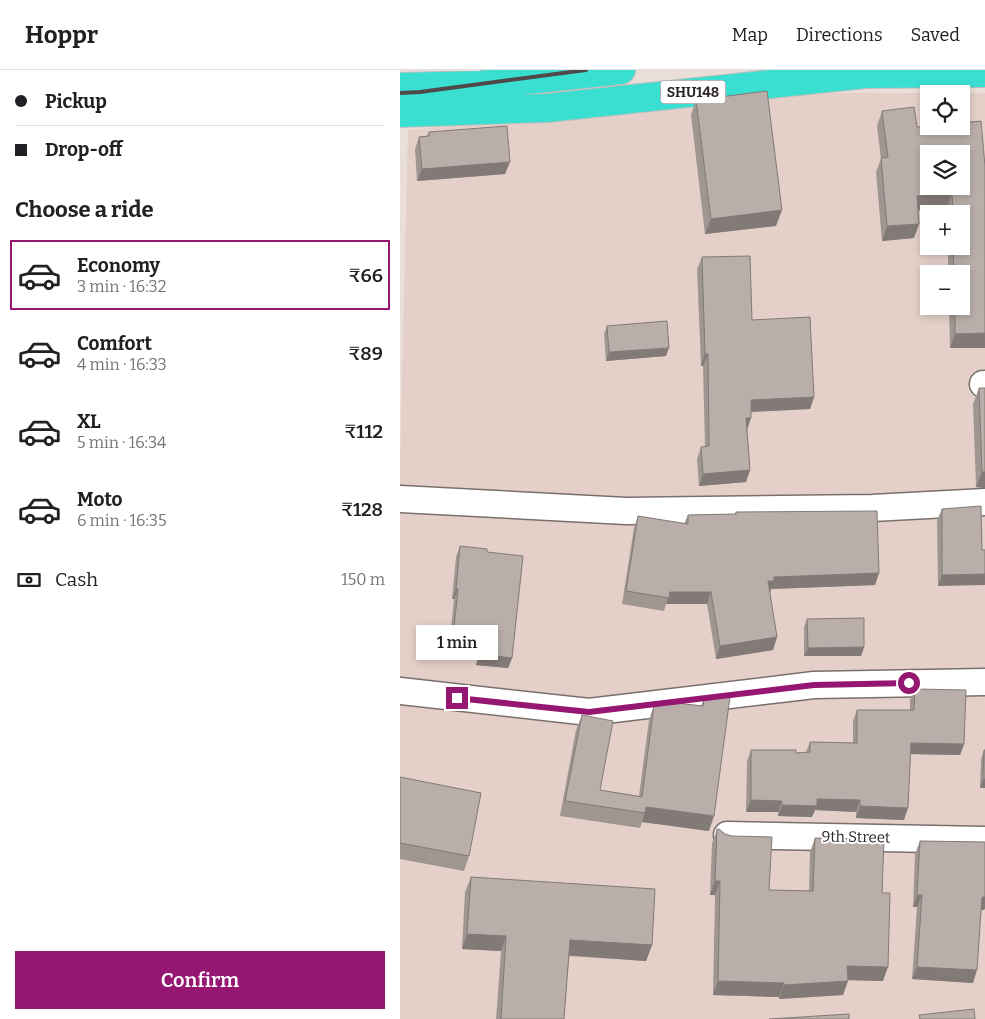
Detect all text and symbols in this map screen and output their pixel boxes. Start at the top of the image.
text: Hoppr [25,21,98,49]
text: Map [732,24,768,46]
text: Directions [796,24,883,46]
text: Saved [911,24,960,46]
road number: SHU148 [660,81,726,104]
map controls [920,85,970,315]
button: locate [920,85,970,135]
text: Pickup [45,90,107,113]
text: Drop-off [45,138,123,161]
button: layers [920,145,970,195]
text: Choose a ride [15,196,154,223]
button: + [920,205,970,255]
icon: car [17,253,62,298]
text: Economy [77,254,160,277]
text: ₹66 [349,264,383,287]
button: − [920,265,970,315]
text: 3 min · 16:32 [77,277,166,296]
icon: car [17,331,62,376]
text: Comfort [77,332,152,355]
text: ₹89 [348,342,383,365]
text: 4 min · 16:33 [77,355,167,374]
icon: car [17,409,62,454]
text: XL [77,410,101,433]
text: ₹112 [344,420,383,443]
text: 5 min · 16:34 [77,433,166,452]
icon: car [17,487,62,532]
text: Moto [77,488,123,511]
text: ₹128 [341,498,383,521]
text: 6 min · 16:35 [77,511,166,530]
icon: cash [15,566,43,594]
text: Cash [55,568,98,591]
text: 150 m [341,570,385,589]
callout: 1 min [416,626,498,660]
text: 1 min [437,633,477,652]
route start [898,672,920,694]
route end [446,687,468,709]
street label: 9th Street [821,827,891,847]
button: Confirm [15,951,385,1009]

